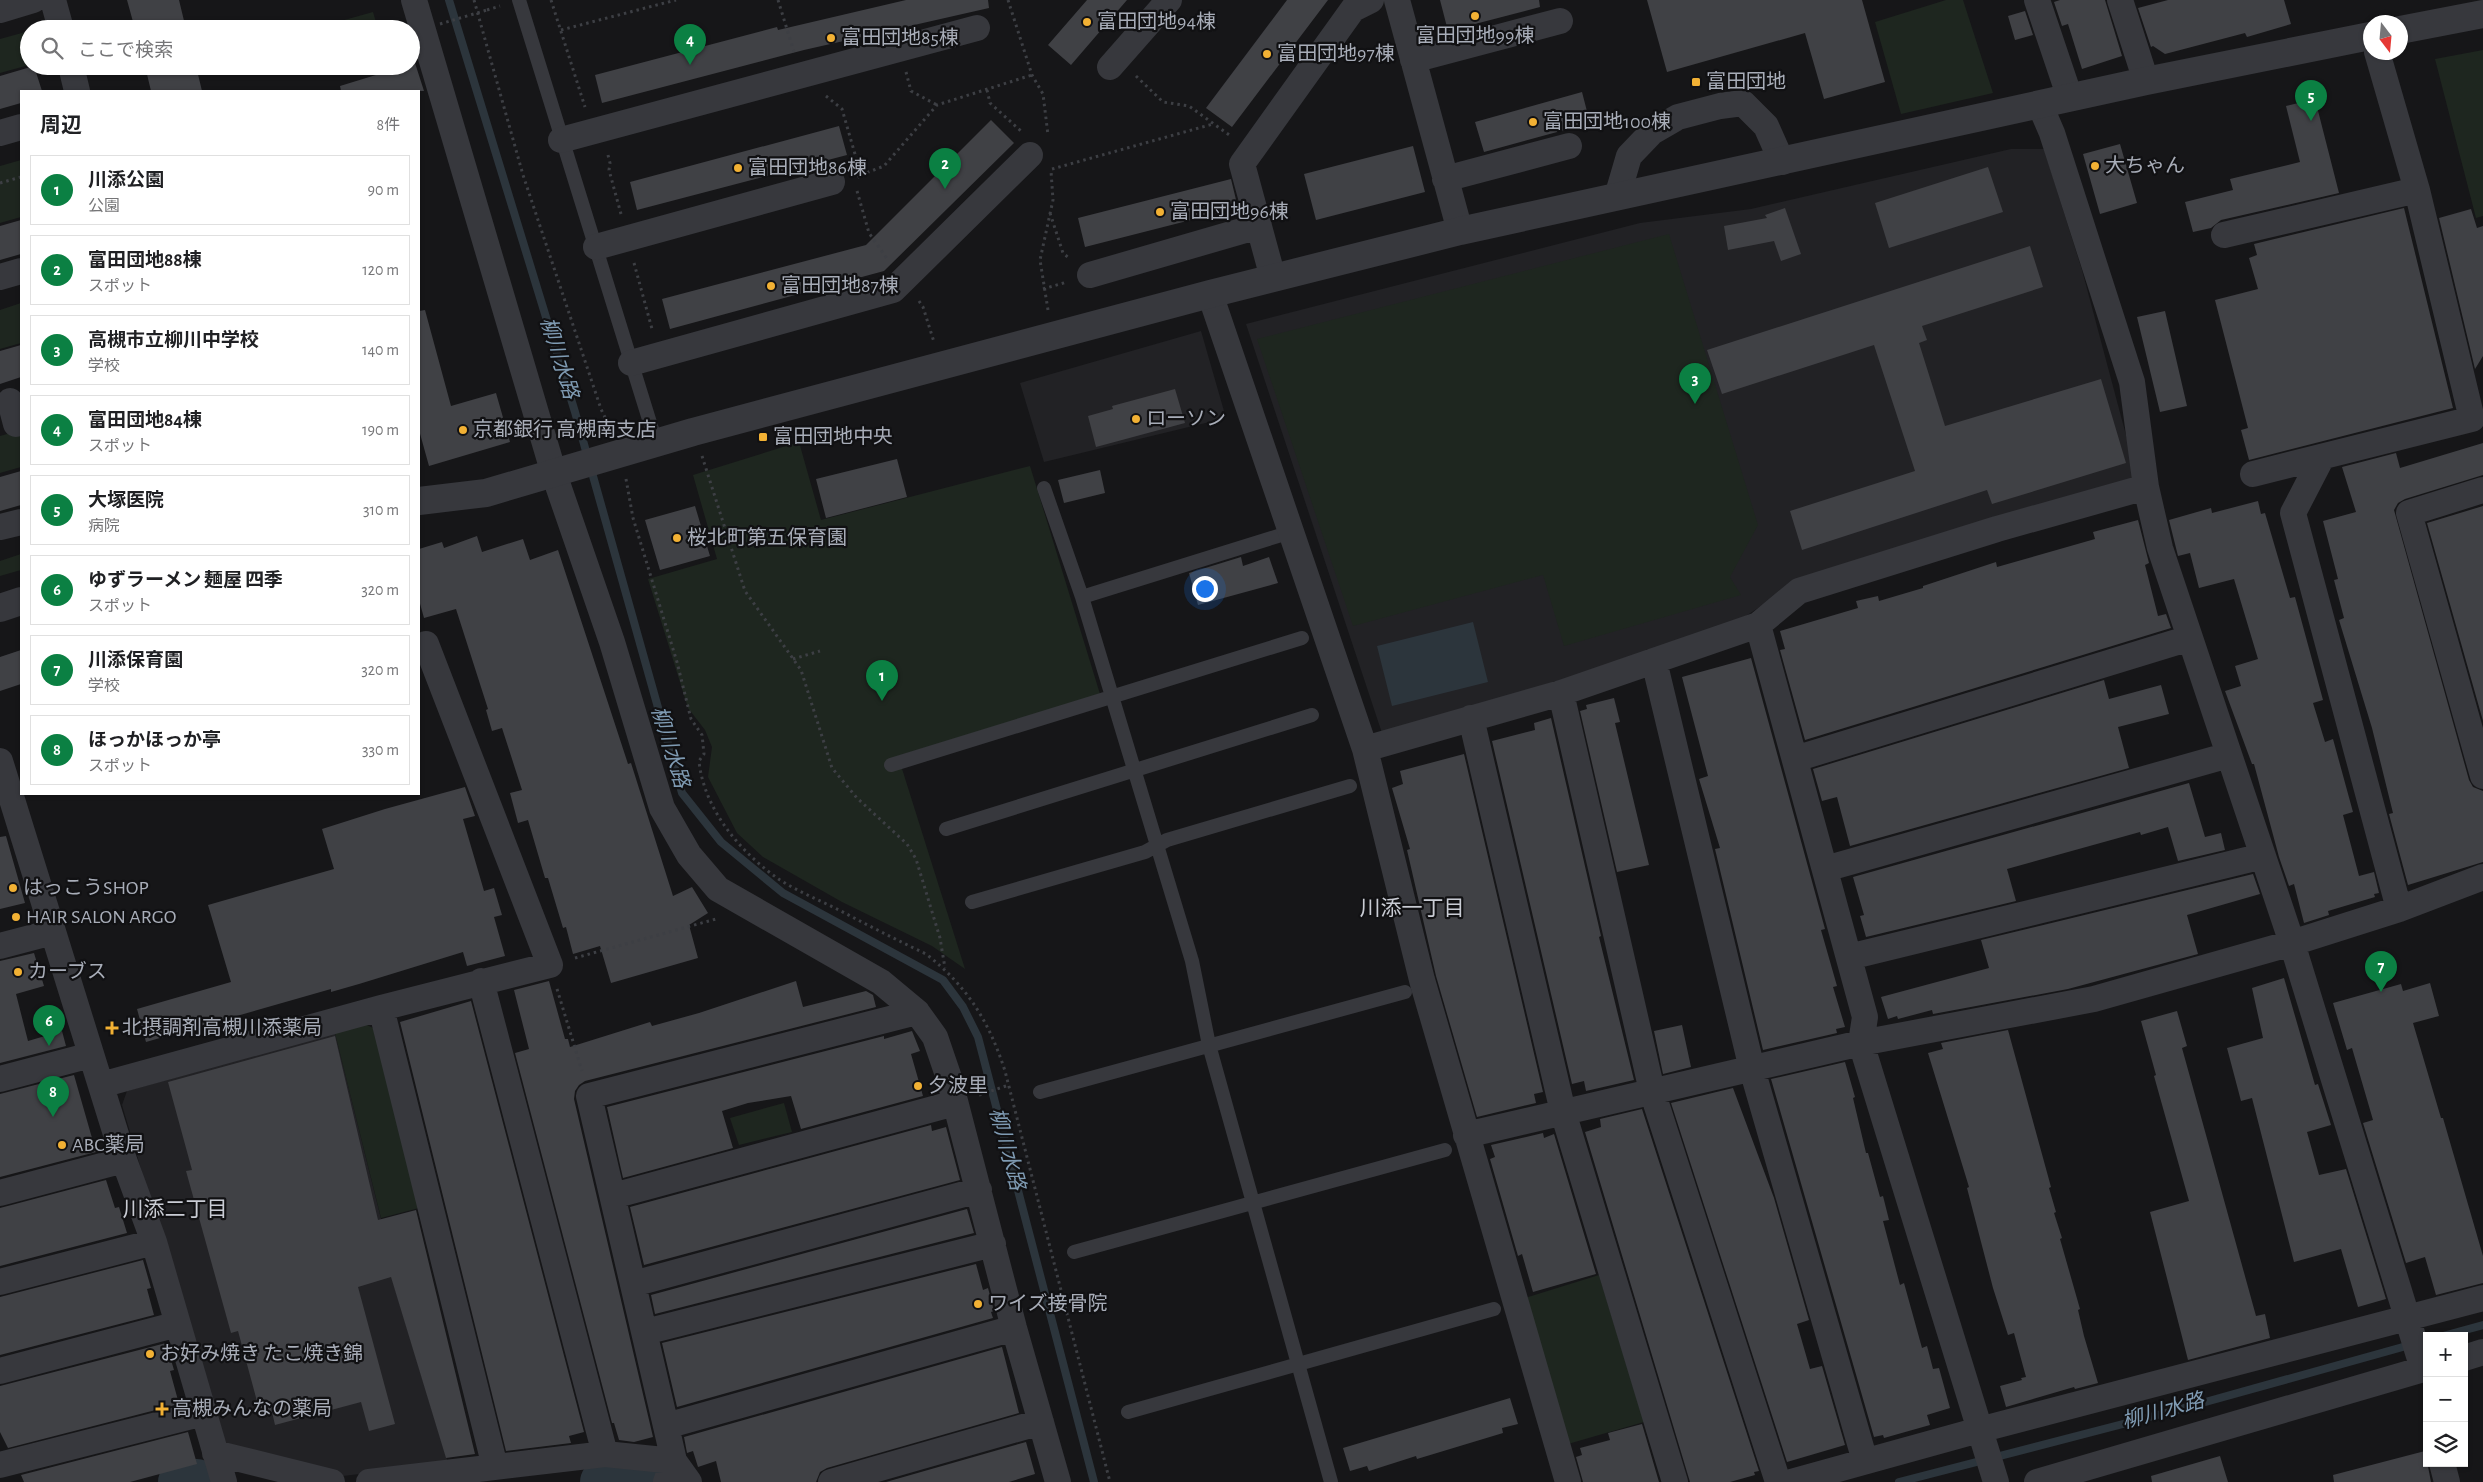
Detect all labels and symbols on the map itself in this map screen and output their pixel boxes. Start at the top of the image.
place label: 富田団地94棟 [1097,10,1216,32]
marker: 富田団地99棟 [1469,10,1481,22]
north arrow [2363,15,2408,60]
marker: 富田団地94棟 [1081,16,1093,28]
pin: 4 [674,24,706,65]
place label: 富田団地99棟 [1416,24,1534,46]
place label: 富田団地85棟 [841,26,959,48]
marker: 富田団地85棟 [825,32,837,44]
place label: 富田団地97棟 [1277,42,1395,64]
marker: 富田団地97棟 [1261,48,1273,60]
place label: 富田団地 [1706,70,1786,92]
marker: 富田団地 [1690,76,1702,88]
pin: 5 [2295,80,2327,121]
place label: 富田団地100棟 [1543,110,1671,132]
marker: 富田団地100棟 [1527,116,1539,128]
pin: 2 [929,148,961,189]
place label: 大ちゃん [2105,155,2185,176]
place label: 富田団地86棟 [748,156,867,178]
marker: 大ちゃん [2089,160,2101,172]
marker: 富田団地86棟 [732,162,744,174]
place label: 富田団地96棟 [1170,200,1289,222]
marker: 富田団地96棟 [1154,206,1166,218]
place label: 富田団地87棟 [781,274,899,296]
marker: 富田団地87棟 [765,280,777,292]
water label: 柳川水路 [537,314,583,403]
pin: 3 [1679,363,1711,404]
place label: ローソン [1146,409,1226,429]
marker: ローソン [1130,413,1142,425]
place label: 京都銀行 高槻南支店 [473,418,656,440]
marker: 京都銀行 高槻南支店 [457,424,469,436]
place label: 富田団地中央 [773,425,893,447]
marker: 富田団地中央 [757,431,769,443]
place label: 桜北町第五保育園 [687,527,847,548]
marker: 桜北町第五保育園 [671,532,683,544]
your location [1192,576,1218,602]
pin: 1 [866,660,898,701]
water label: 柳川水路 [648,703,694,792]
place label: はっこうSHOP [23,878,149,898]
marker: はっこうSHOP [7,882,19,894]
district label: 川添一丁目 [1360,897,1465,919]
place label: HAIR SALON ARGO [26,907,176,927]
marker: HAIR SALON ARGO [10,911,22,923]
pin: 7 [2365,951,2397,992]
place label: カーブス [28,960,107,982]
marker: カーブス [12,966,24,978]
pin: 6 [33,1005,65,1046]
place label: 北摂調剤高槻川添薬局 [122,1017,322,1038]
marker: 北摂調剤高槻川添薬局 [106,1022,118,1034]
place label: 夕波里 [928,1075,988,1096]
pin: 8 [37,1076,69,1117]
marker: 夕波里 [912,1080,924,1092]
water label: 柳川水路 [986,1105,1029,1194]
place label: ABC薬局 [72,1134,145,1155]
marker: ABC薬局 [56,1139,68,1151]
district label: 川添二丁目 [123,1198,228,1220]
place label: ワイズ接骨院 [988,1293,1107,1314]
marker: ワイズ接骨院 [972,1298,984,1310]
place label: お好み焼き たこ焼き錦 [160,1342,363,1364]
marker: お好み焼き たこ焼き錦 [144,1348,156,1360]
water label: 柳川水路 [2119,1389,2208,1432]
place label: 高槻みんなの薬局 [172,1398,332,1419]
marker: 高槻みんなの薬局 [156,1403,168,1415]

